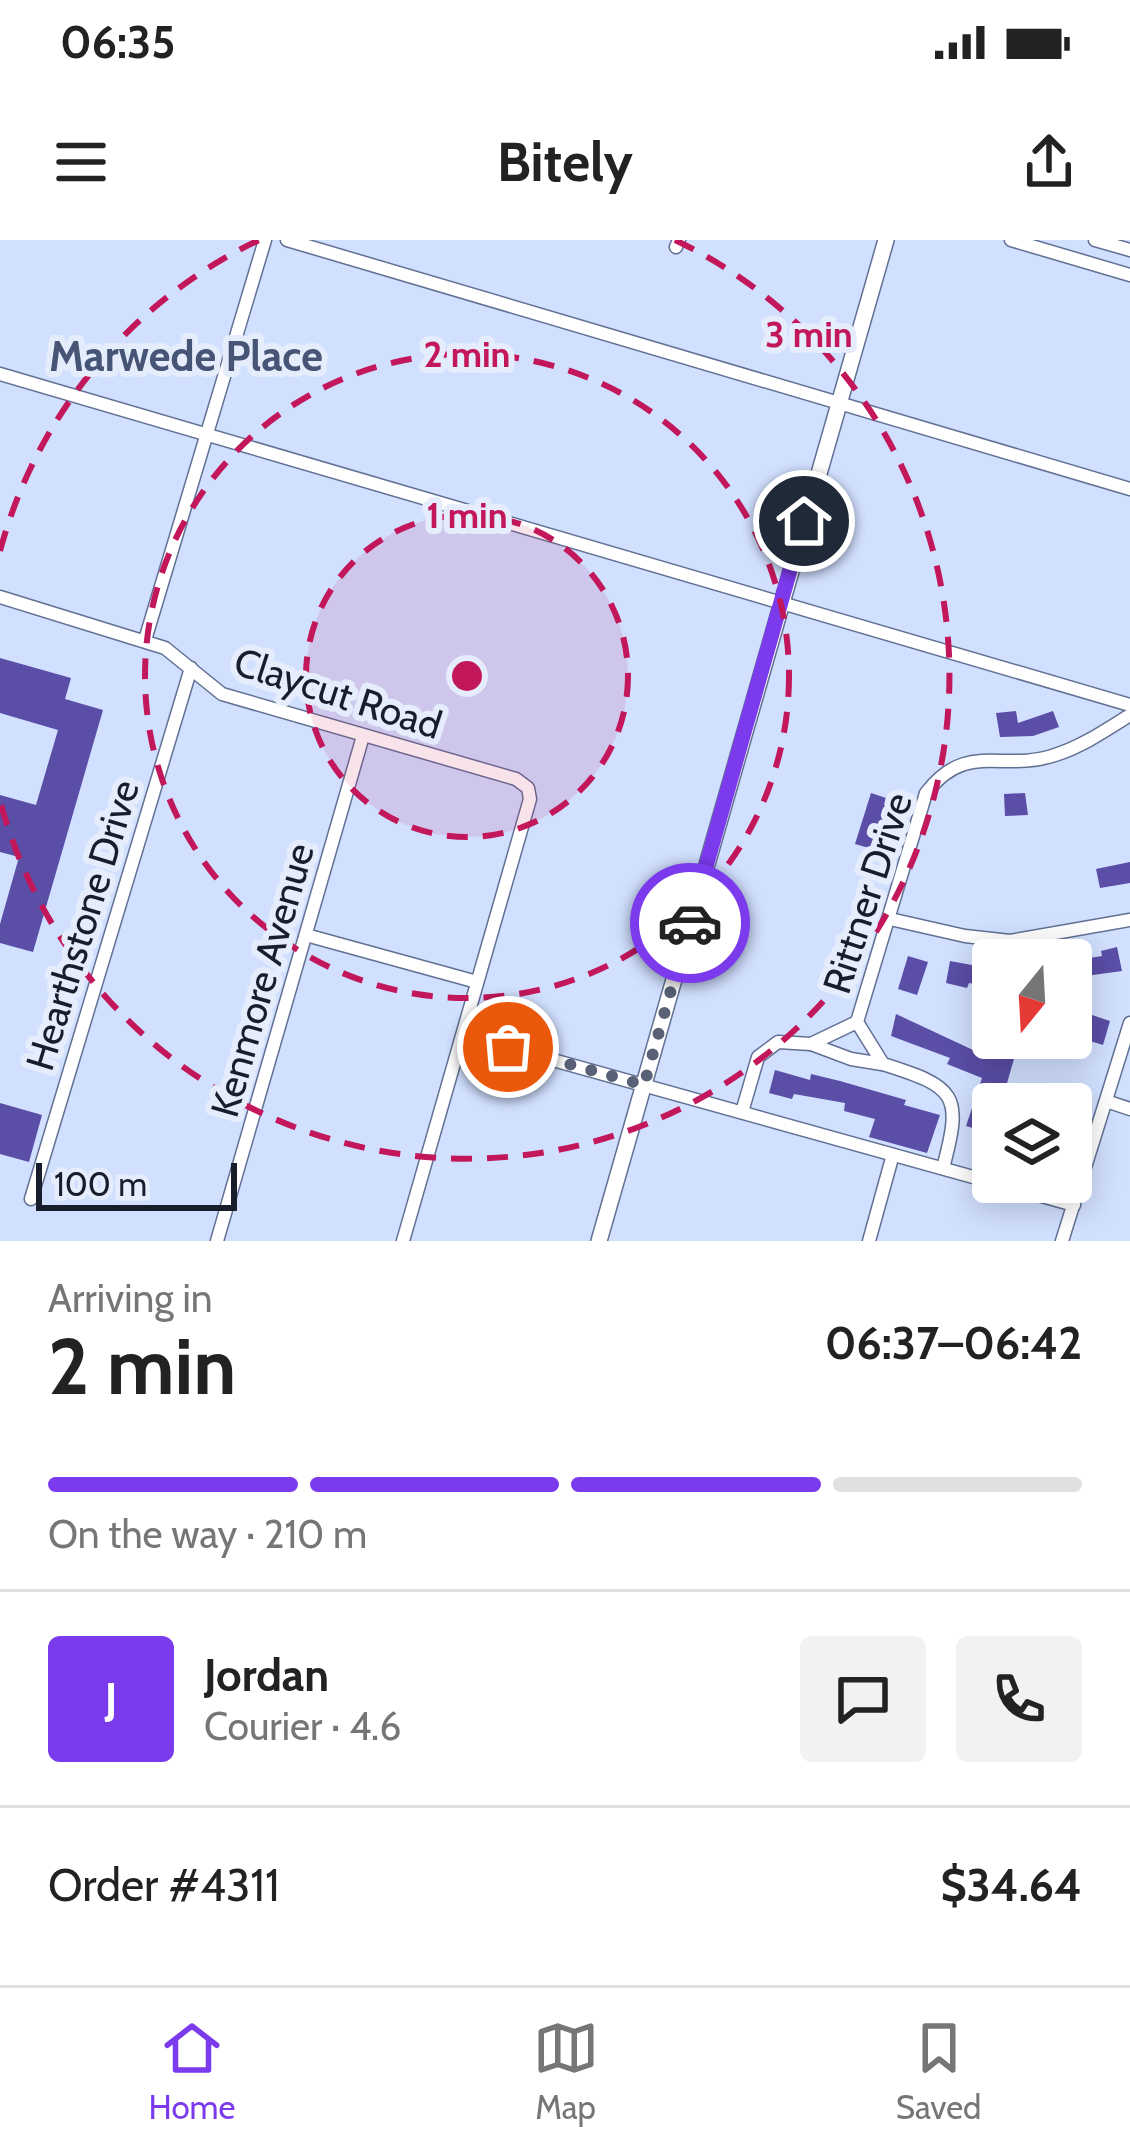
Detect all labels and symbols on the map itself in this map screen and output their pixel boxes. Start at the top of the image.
text: 3 min [765,312,853,356]
district label: Marwede Place [49,330,323,382]
text: 2 min [424,332,510,376]
pin [753,470,855,572]
text: 1 min [426,493,508,537]
street label: Claycut Road [228,637,448,749]
centre of rings [446,655,488,697]
street label: Hearthstone Drive [15,774,149,1076]
street label: Rittner Drive [812,787,922,999]
street label: Kenmore Avenue [200,838,324,1122]
courier [630,863,750,983]
north arrow [972,939,1092,1059]
pin [457,996,559,1098]
scale bar [36,1157,237,1210]

